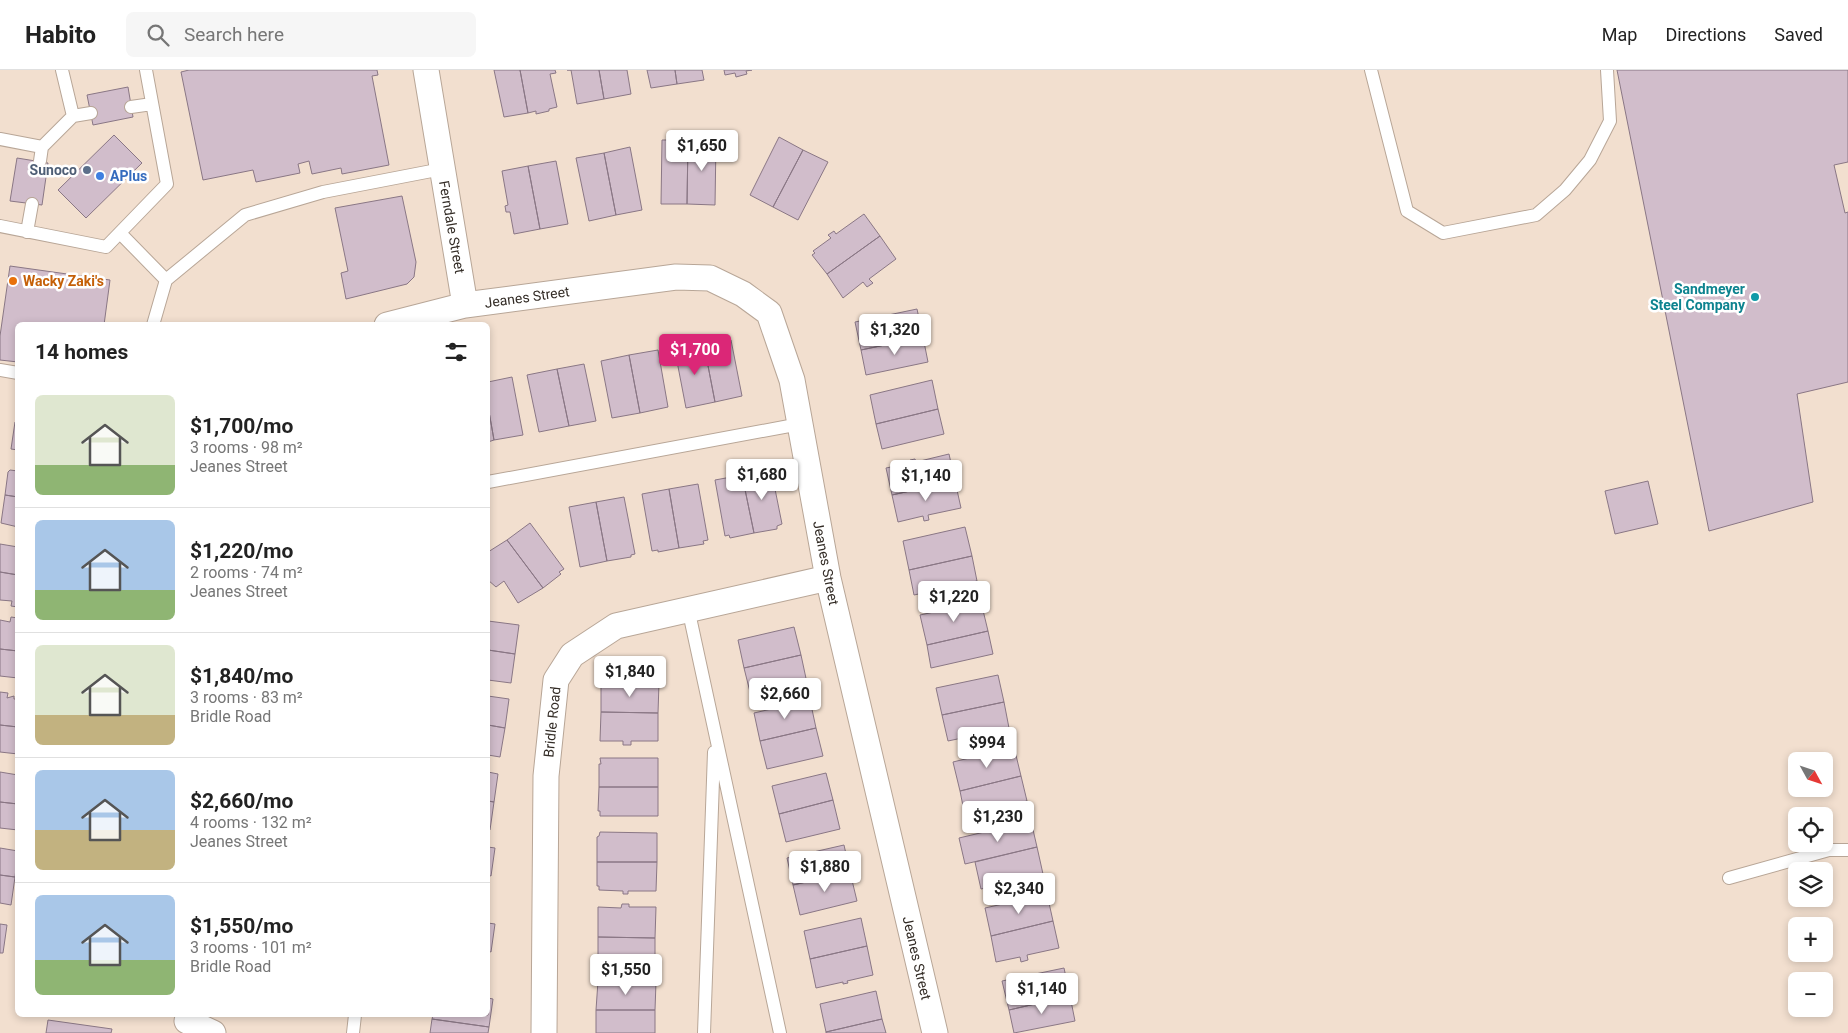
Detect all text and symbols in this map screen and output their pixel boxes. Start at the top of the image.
search box [126,12,476,57]
text: Habito [25,21,96,49]
icon: search [144,21,172,49]
text: Search here [184,23,284,46]
text: Map [1602,24,1637,45]
text: Directions [1665,24,1746,45]
text: Saved [1774,24,1823,45]
pin: $1,650 [661,129,743,172]
text: $1,650 [677,136,727,155]
place label: Sunoco [30,162,77,178]
marker: Sunoco [81,164,93,176]
place label: APlus [110,168,147,184]
marker: APlus [94,170,106,182]
street label: Ferndale Street [436,179,468,275]
place label: Wacky Zaki's [23,273,104,289]
marker: Wacky Zaki's [7,275,19,287]
place label: Sandmeyer Steel Company [1650,281,1746,313]
street label: Jeanes Street [484,283,571,311]
marker: Sandmeyer Steel Company [1749,291,1761,303]
pin: $1,320 [854,314,936,356]
text: $1,320 [870,320,920,339]
pin: $1,700 [654,334,736,376]
icon: filters [442,338,470,366]
text: 14 homes [35,340,128,364]
text: $1,700 [670,340,720,359]
text: $1,700/mo [190,414,293,438]
icon: home [75,415,135,475]
text: 3 rooms · 98 m² [190,438,303,457]
text: Jeanes Street [190,457,288,476]
pin: $1,680 [721,458,803,501]
pin: $1,140 [885,460,967,502]
text: $1,680 [737,465,787,484]
text: $1,140 [901,466,951,485]
street label: Jeanes Street [810,519,842,607]
text: $1,220/mo [190,539,293,563]
icon: home [75,540,135,600]
text: 2 rooms · 74 m² [190,563,303,582]
pin: $1,220 [913,580,995,623]
text: Jeanes Street [190,582,288,601]
text: $1,220 [929,587,979,606]
pin: $1,840 [589,656,671,698]
text: $1,840 [605,662,655,681]
text: $1,840/mo [190,664,293,688]
icon: home [75,665,135,725]
pin: $2,660 [744,678,826,720]
text: $2,660 [760,684,810,703]
street label: Bridle Road [540,686,564,758]
text: 3 rooms · 83 m² [190,688,303,707]
text: Bridle Road [190,707,271,726]
pin: $994 [957,726,1017,769]
text: $994 [969,733,1005,752]
north arrow [1788,752,1832,798]
map controls [1788,752,1833,1017]
text: $2,660/mo [190,789,293,813]
icon: home [75,790,135,850]
pin: $1,230 [957,800,1039,843]
text: $1,230 [973,807,1023,826]
button: locate [1788,807,1833,852]
text: 4 rooms · 132 m² [190,813,312,832]
text: Jeanes Street [190,832,288,851]
pin: $1,880 [784,850,866,893]
text: $1,880 [800,857,850,876]
button: layers [1788,862,1833,907]
pin: $2,340 [978,872,1060,915]
text: $2,340 [994,879,1044,898]
text: $1,550/mo [190,914,293,938]
icon: home [75,915,135,975]
street label: Jeanes Street [900,915,935,1002]
button: + [1788,917,1833,962]
text: 3 rooms · 101 m² [190,938,312,957]
pin: $1,550 [585,954,667,996]
text: Bridle Road [190,957,271,976]
text: $1,550 [601,960,651,979]
pin: $1,140 [1001,972,1083,1015]
button: − [1788,972,1833,1017]
text: $1,140 [1017,979,1067,998]

